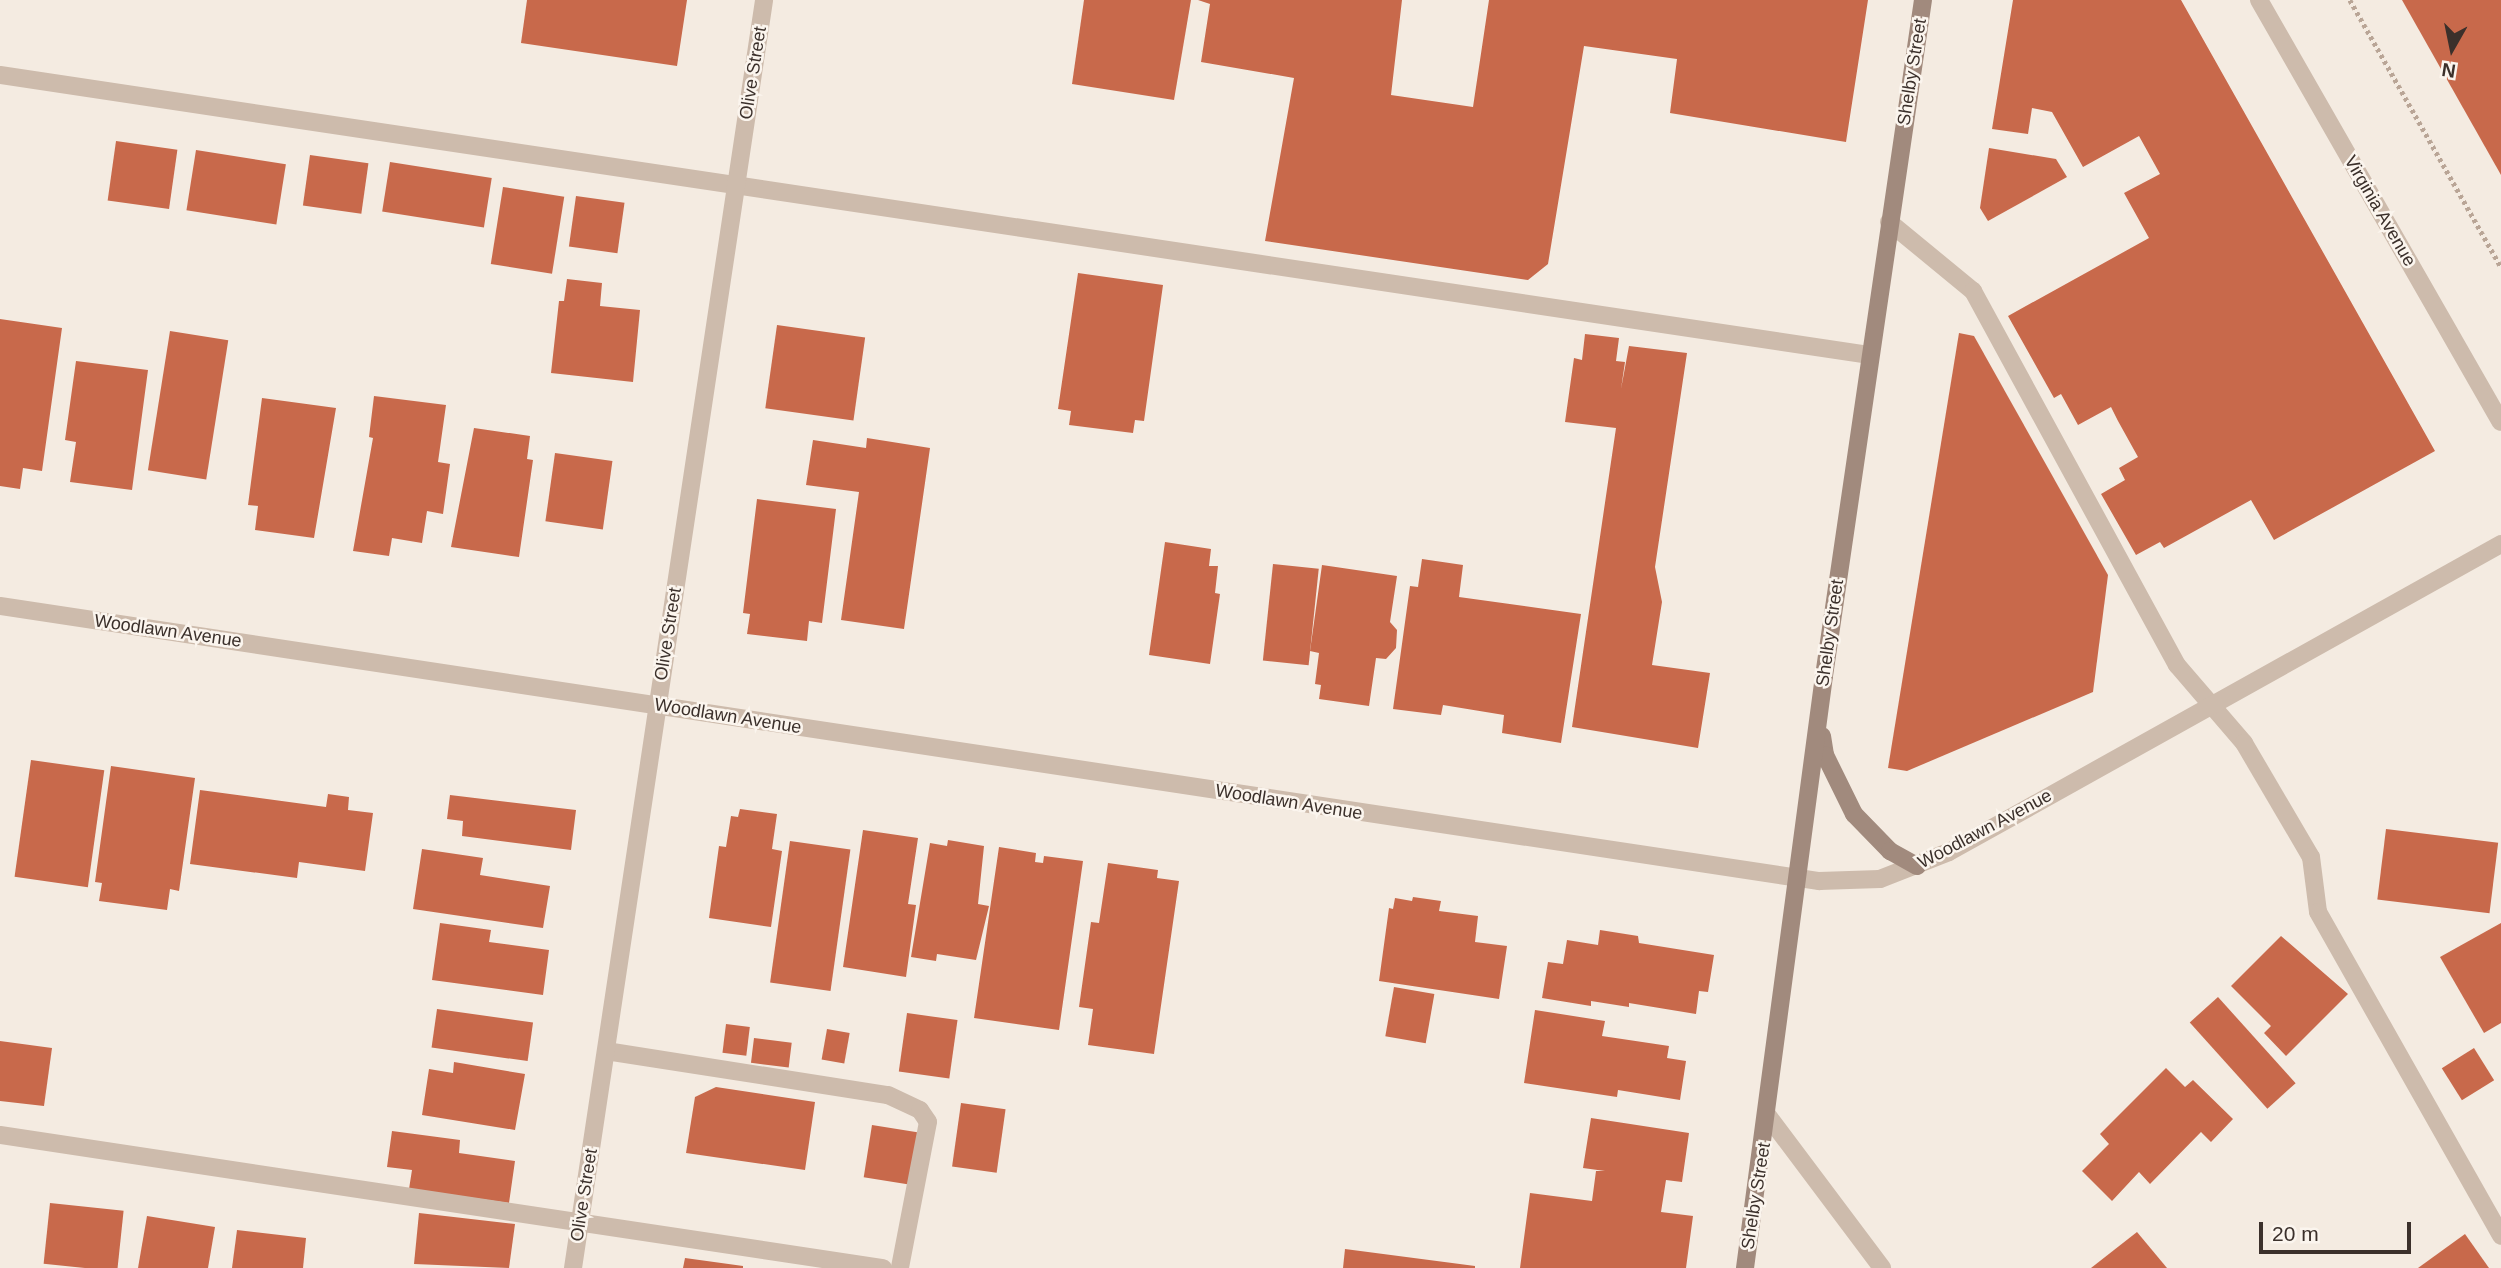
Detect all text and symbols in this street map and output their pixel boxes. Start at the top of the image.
north arrow [2417,14,2487,84]
street label: Shelby Street [1893,17,1931,127]
street label: Olive Street [735,25,771,121]
text: N [2440,59,2457,82]
street label: Virginia Avenue [2339,151,2421,271]
street label: Shelby Street [1812,578,1848,688]
street label: Olive Street [650,586,686,682]
street label: Woodlawn Avenue [93,610,243,652]
street label: Woodlawn Avenue [653,694,803,738]
street label: Woodlawn Avenue [1214,780,1364,824]
street label: Woodlawn Avenue [1914,784,2056,874]
street label: Shelby Street [1737,1141,1775,1251]
street label: Olive Street [566,1147,602,1243]
scale bar [2263,1208,2415,1252]
text: 20 m [2272,1222,2319,1245]

